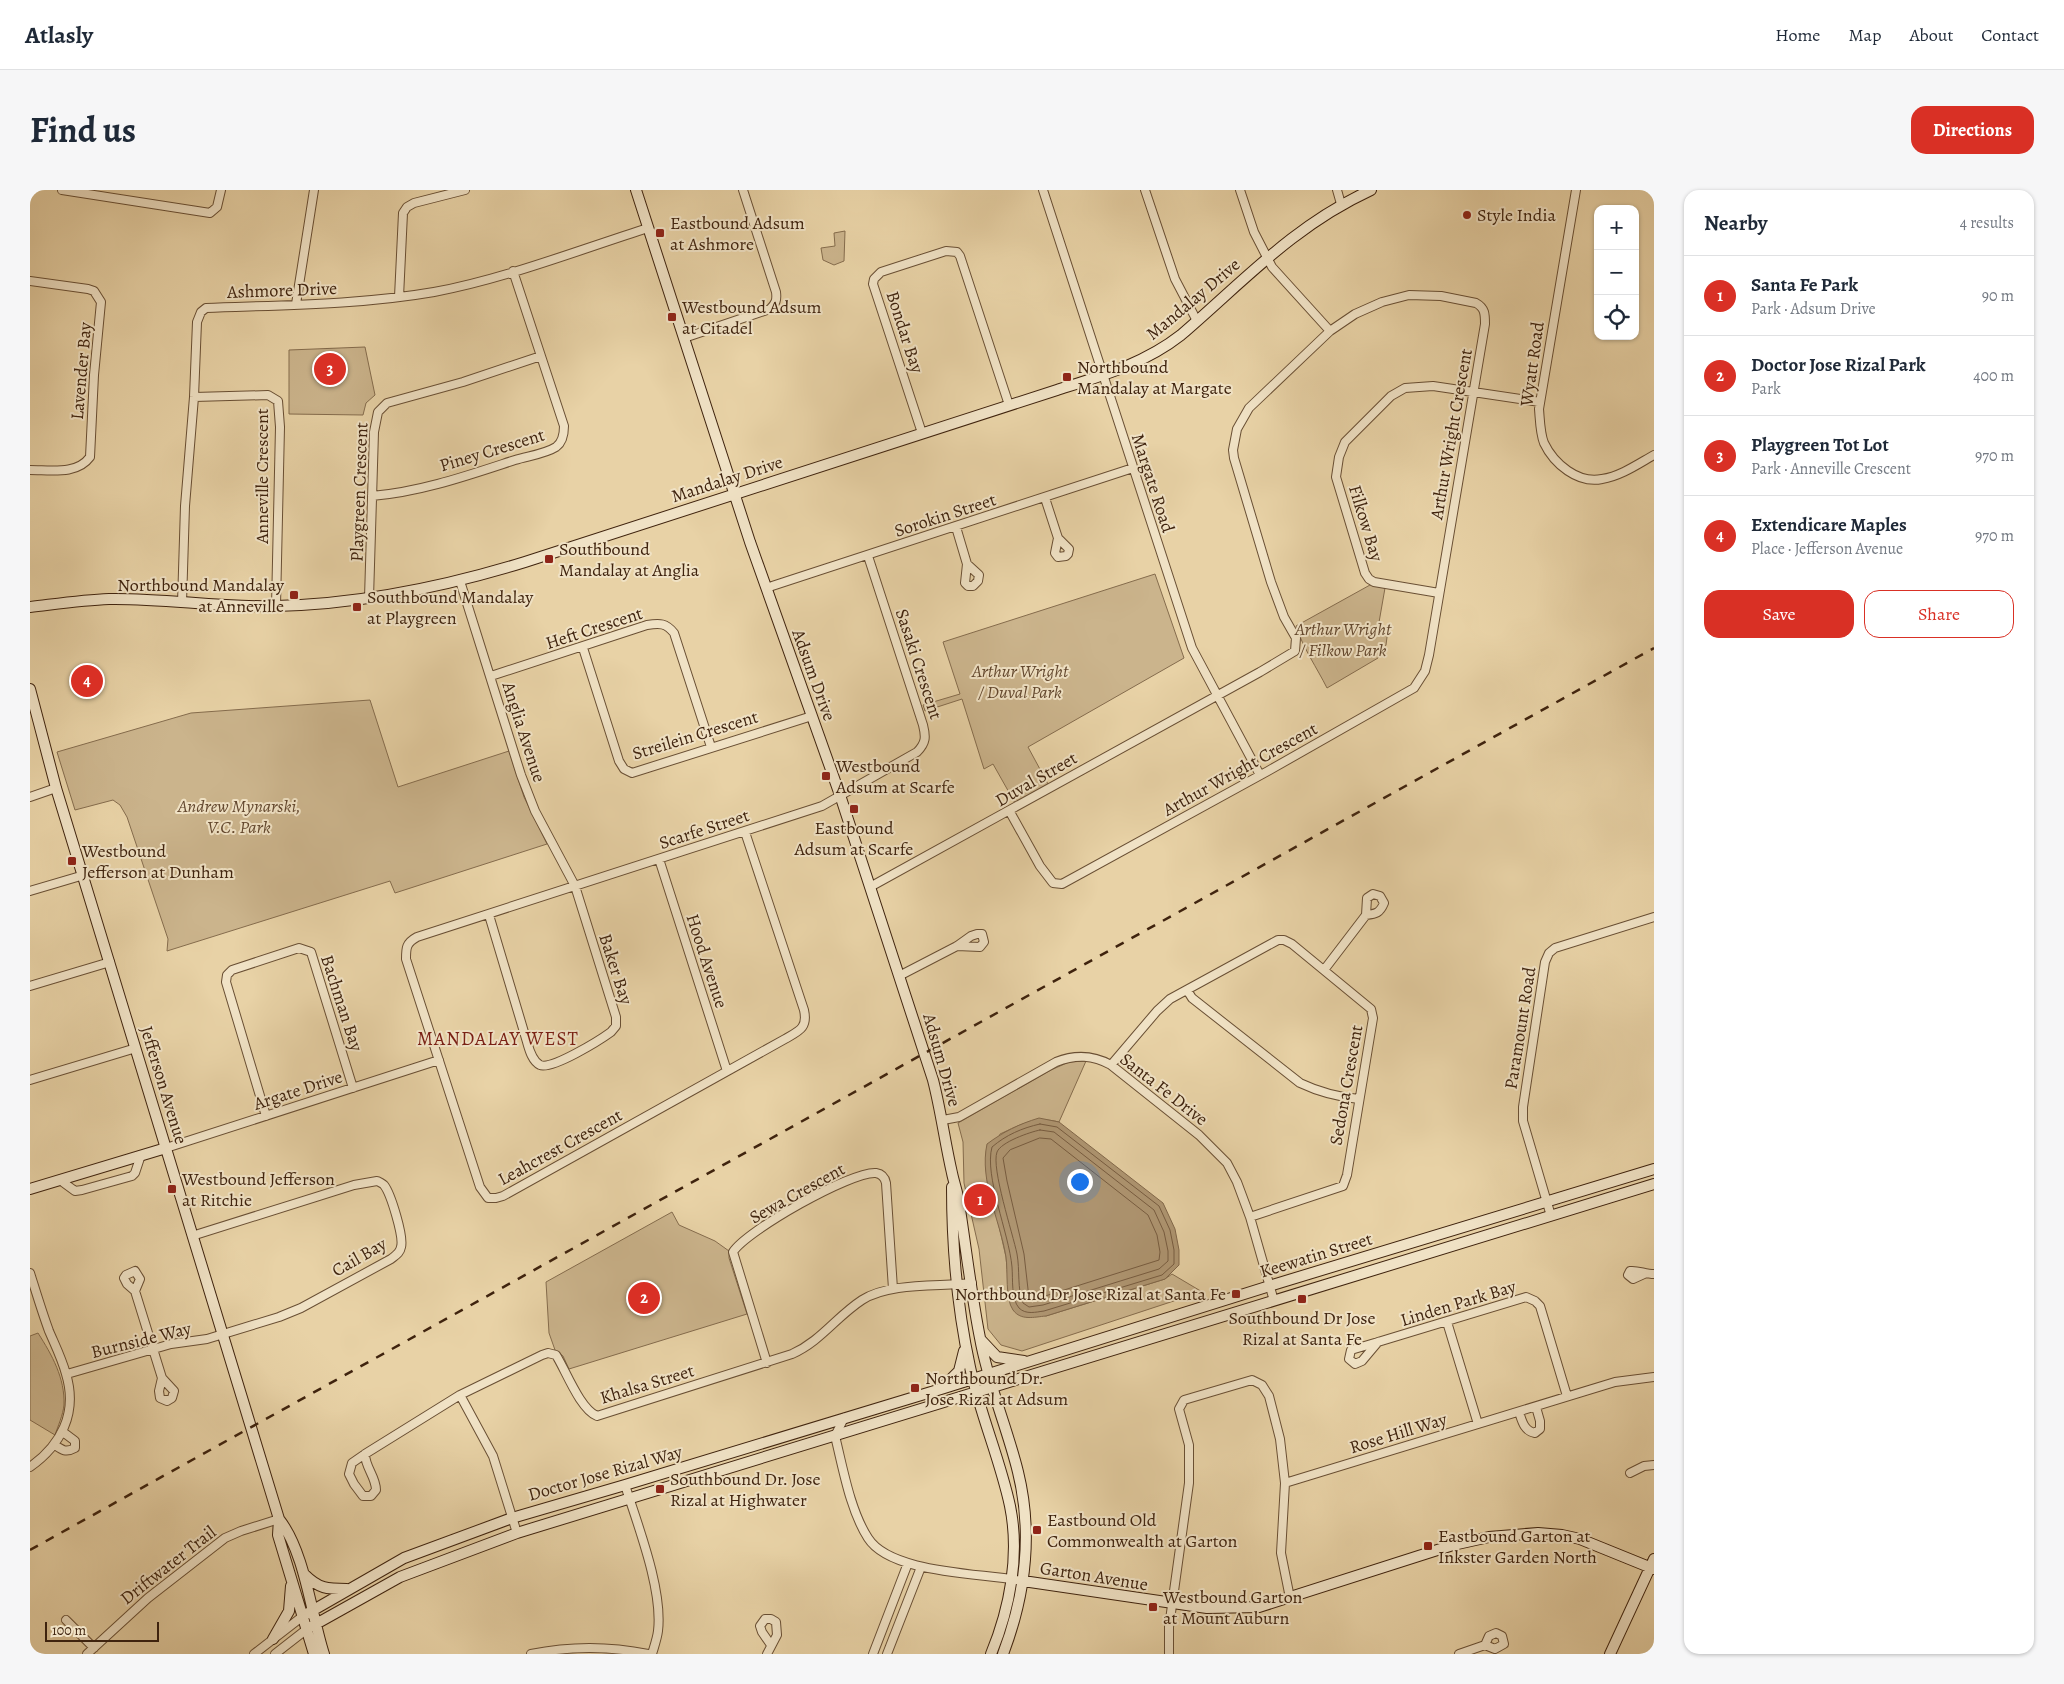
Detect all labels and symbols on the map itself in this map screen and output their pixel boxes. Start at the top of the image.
place label: Style India [1477,203,1556,227]
marker: Style India [1461,209,1473,221]
place label: Eastbound Adsum at Ashmore [670,211,805,256]
marker: Eastbound Adsum at Ashmore [654,227,666,239]
street label: Mandalay Drive [1141,253,1245,345]
street label: Ashmore Drive [226,276,337,304]
street label: Bondar Bay [880,288,930,377]
place label: Westbound Adsum at Citadel [681,295,821,340]
marker: Westbound Adsum at Citadel [666,311,678,323]
street label: Lavender Bay [65,320,97,421]
street label: Wyatt Road [1514,320,1550,409]
street label: Arthur Wright Crescent [1424,347,1478,522]
pin: 3 [314,350,346,388]
place label: Northbound Mandalay at Margate [1077,355,1232,400]
marker: Northbound Mandalay at Margate [1061,371,1073,383]
street label: Anneville Crescent [250,408,274,545]
street label: Playgreen Crescent [345,422,373,562]
street label: Piney Crescent [437,423,547,477]
street label: Margate Road [1126,431,1180,536]
street label: Mandalay Drive [668,450,786,508]
street label: Filkow Bay [1343,482,1389,565]
street label: Sorokin Street [891,487,999,543]
place label: Southbound Mandalay at Anglia [559,537,700,582]
marker: Southbound Mandalay at Anglia [543,553,555,565]
place label: Northbound Mandalay at Anneville [117,573,285,618]
place label: Southbound Mandalay at Playgreen [367,585,534,630]
marker: Northbound Mandalay at Anneville [288,589,300,601]
marker: Southbound Mandalay at Playgreen [351,601,363,613]
street label: Heft Crescent [542,601,646,655]
street label: Sasaki Crescent [890,606,948,722]
park label: Arthur Wright / Filkow Park [1294,617,1392,662]
street label: Adsum Drive [786,625,842,724]
park label: Arthur Wright / Duval Park [971,659,1069,704]
pin: 4 [71,662,103,700]
street label: Anglia Avenue [496,678,551,785]
street label: Streilein Crescent [629,704,761,766]
street label: Arthur Wright Crescent [1158,717,1322,822]
street label: Duval Street [991,746,1081,812]
place label: Westbound Adsum at Scarfe [835,754,955,799]
marker: Westbound Adsum at Scarfe [820,770,832,782]
park label: Andrew Mynarski, V.C. Park [177,794,300,839]
street label: Scarfe Street [656,803,752,855]
marker: Eastbound Adsum at Scarfe [848,803,860,815]
place label: Eastbound Adsum at Scarfe [794,816,913,861]
place label: Westbound Jefferson at Dunham [81,839,234,884]
marker: Westbound Jefferson at Dunham [66,855,78,867]
street label: Hood Avenue [680,911,734,1011]
street label: Baker Bay [593,931,639,1008]
street label: Bachman Bay [315,952,369,1055]
street label: Paramount Road [1498,965,1542,1091]
street label: Adsum Drive [917,1010,967,1109]
street label: Jefferson Avenue [135,1023,193,1147]
street label: Sedona Crescent [1324,1023,1368,1147]
district label: MANDALAY WEST [417,1026,579,1052]
street label: Santa Fe Drive [1115,1047,1213,1131]
street label: Argate Drive [249,1064,346,1116]
street label: Leahcrest Crescent [494,1103,626,1191]
street label: Sewa Crescent [745,1157,849,1229]
place label: Westbound Jefferson at Ritchie [181,1167,335,1212]
your location [1067,1169,1093,1195]
pin: 1 [964,1181,996,1219]
marker: Westbound Jefferson at Ritchie [166,1183,178,1195]
street label: Keewatin Street [1257,1226,1375,1283]
street label: Cail Bay [327,1231,392,1282]
street label: Linden Park Bay [1397,1274,1520,1332]
pin: 2 [628,1279,660,1317]
place label: Northbound Dr Jose Rizal at Santa Fe [955,1282,1226,1306]
marker: Northbound Dr Jose Rizal at Santa Fe [1230,1288,1242,1300]
marker: Southbound Dr Jose Rizal at Santa Fe [1296,1293,1308,1305]
place label: Southbound Dr Jose Rizal at Santa Fe [1229,1306,1375,1351]
street label: Burnside Way [88,1316,194,1364]
street label: Khalsa Street [597,1358,697,1410]
place label: Northbound Dr. Jose Rizal at Adsum [925,1366,1068,1411]
marker: Northbound Dr. Jose Rizal at Adsum [909,1382,921,1394]
street label: Rose Hill Way [1346,1407,1450,1459]
street label: Doctor Jose Rizal Way [525,1439,686,1507]
place label: Southbound Dr. Jose Rizal at Highwater [670,1467,821,1512]
marker: Southbound Dr. Jose Rizal at Highwater [654,1483,666,1495]
place label: Eastbound Old Commonwealth at Garton [1047,1508,1238,1553]
street label: Driftwater Trail [115,1520,221,1610]
marker: Eastbound Old Commonwealth at Garton [1031,1524,1043,1536]
place label: Eastbound Garton at Inkster Garden North [1438,1524,1597,1569]
marker: Eastbound Garton at Inkster Garden North [1422,1540,1434,1552]
street label: Garton Avenue [1038,1556,1150,1596]
place label: Westbound Garton at Mount Auburn [1162,1585,1303,1630]
marker: Westbound Garton at Mount Auburn [1147,1601,1159,1613]
scale bar [45,1619,159,1642]

